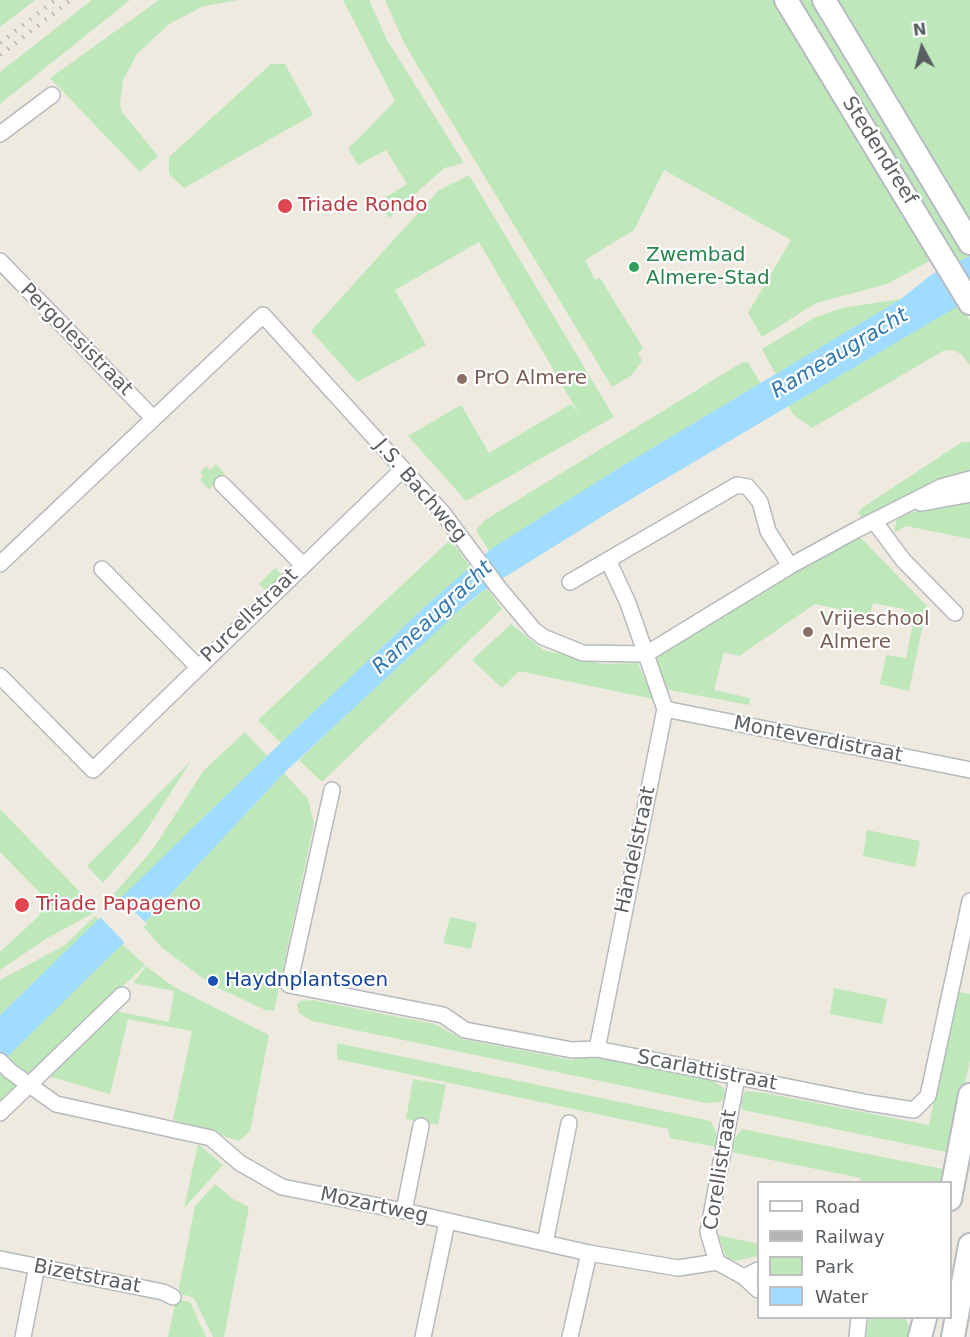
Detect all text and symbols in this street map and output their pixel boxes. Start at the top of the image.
north arrow [892,18,952,78]
text: N [912,19,928,40]
street label: Stedendreef [836,93,922,209]
place label: Triade Rondo [298,194,428,218]
marker: Triade Rondo [276,197,294,215]
place label: Zwembad Almere-Stad [646,244,770,291]
marker: Zwembad Almere-Stad [627,260,641,274]
street label: Pergolesistraat [15,279,137,401]
water label: Rameaugracht [767,303,913,405]
place label: PrO Almere [474,367,587,391]
marker: PrO Almere [455,372,469,386]
street label: J.S. Bachweg [369,435,471,547]
water label: Rameaugracht [368,556,498,680]
street label: Purcellstraat [197,564,303,668]
place label: Vrijeschool Almere [820,608,929,655]
marker: Vrijeschool Almere [801,625,815,639]
street label: Monteverdistraat [732,712,904,768]
street label: Händelstraat [611,784,661,916]
place label: Triade Papageno [36,893,201,917]
marker: Triade Papageno [13,896,31,914]
place label: Haydnplantsoen [225,969,388,993]
marker: Haydnplantsoen [206,974,220,988]
street label: Scarlattistraat [635,1046,779,1096]
street label: Corellistraat [700,1108,742,1232]
legend [757,1181,952,1319]
street label: Mozartweg [318,1183,430,1229]
text: Road [815,1196,860,1217]
text: Railway [815,1226,885,1247]
street label: Bizetstraat [31,1255,143,1299]
text: Park [815,1256,854,1277]
text: Water [815,1286,868,1307]

